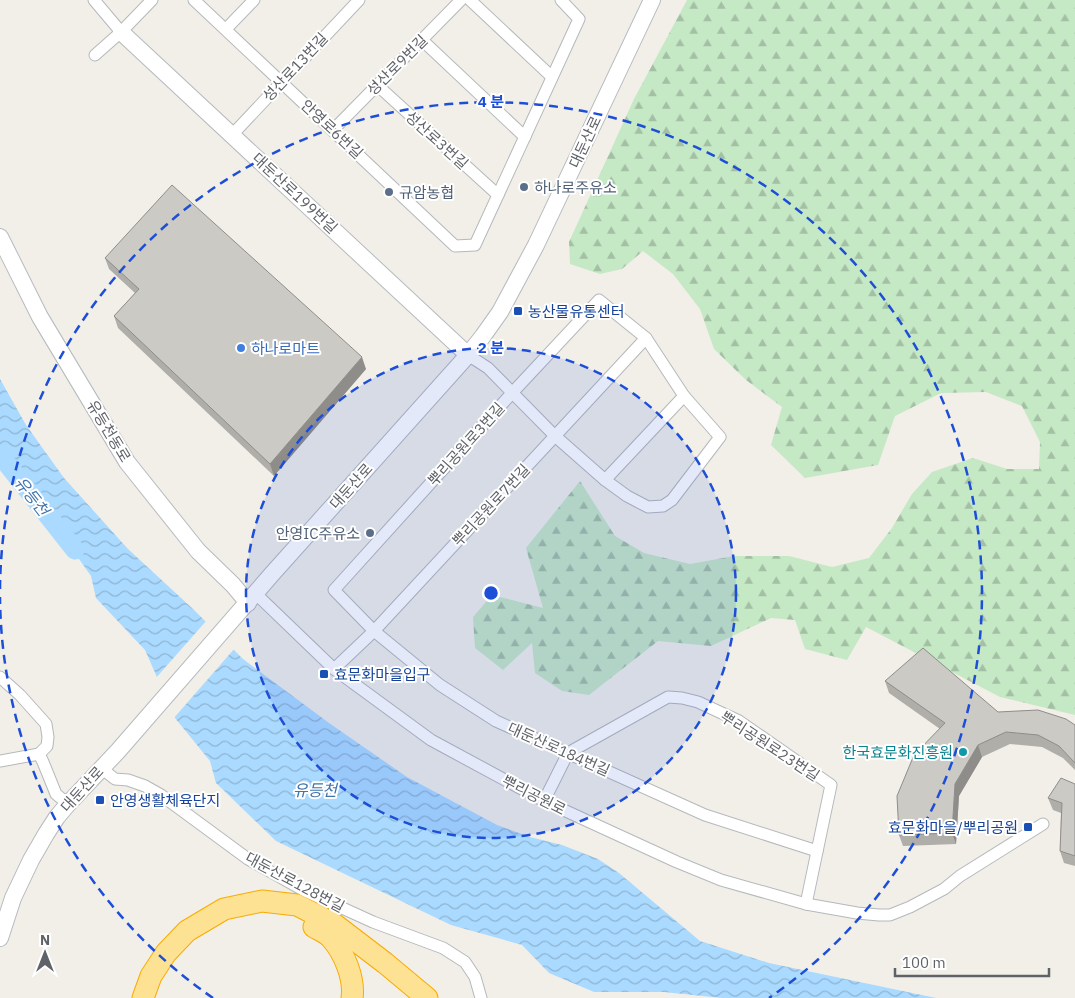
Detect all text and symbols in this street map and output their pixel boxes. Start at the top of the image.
street label: 성산로13번길 [258,29,332,105]
street label: 성산로9번길 [363,31,431,99]
text: 4 분 [478,92,504,111]
street label: 안영로6번길 [297,95,367,163]
street label: 성산로3번길 [402,107,472,173]
street label: 대둔산로 [565,113,605,171]
street label: 대둔산로199번길 [248,149,342,237]
place label: 하나로주유소 [534,178,617,197]
marker: 하나로주유소 [518,181,530,193]
place label: 규암농협 [399,183,454,202]
marker: 규암농협 [383,186,395,198]
place label: 농산물유통센터 [528,302,625,321]
marker: 농산물유통센터 [512,305,524,317]
text: 2 분 [478,338,504,357]
place label: 하나로마트 [251,339,320,358]
marker: 하나로마트 [235,342,247,354]
street label: 유등천동로 [83,397,135,465]
street label: 뿌리공원로3번길 [424,398,508,490]
street label: 대둔산로 [325,459,377,513]
street label: 뿌리공원로7번길 [448,460,534,550]
water label: 유등천 [11,472,55,521]
place label: 안영IC주유소 [276,524,360,543]
marker: 안영IC주유소 [364,527,376,539]
centre of rings [482,584,500,602]
place label: 효문화마을입구 [334,665,431,684]
marker: 효문화마을입구 [318,668,330,680]
street label: 뿌리공원로23번길 [717,707,823,785]
street label: 대둔산로184번길 [505,718,613,780]
place label: 한국효문화진흥원 [843,743,953,762]
marker: 한국효문화진흥원 [957,746,969,758]
street label: 대둔산로 [56,762,108,816]
street label: 뿌리공원로 [499,771,569,819]
water label: 유등천 [293,780,339,800]
place label: 안영생활체육단지 [110,791,220,810]
marker: 안영생활체육단지 [94,794,106,806]
place label: 효문화마을/뿌리공원 [888,818,1018,837]
marker: 효문화마을/뿌리공원 [1022,821,1034,833]
street label: 대둔산로128번길 [242,848,348,916]
north arrow [20,928,70,978]
text: N [40,931,50,949]
scale bar [895,946,1049,978]
text: 100 m [902,953,946,972]

